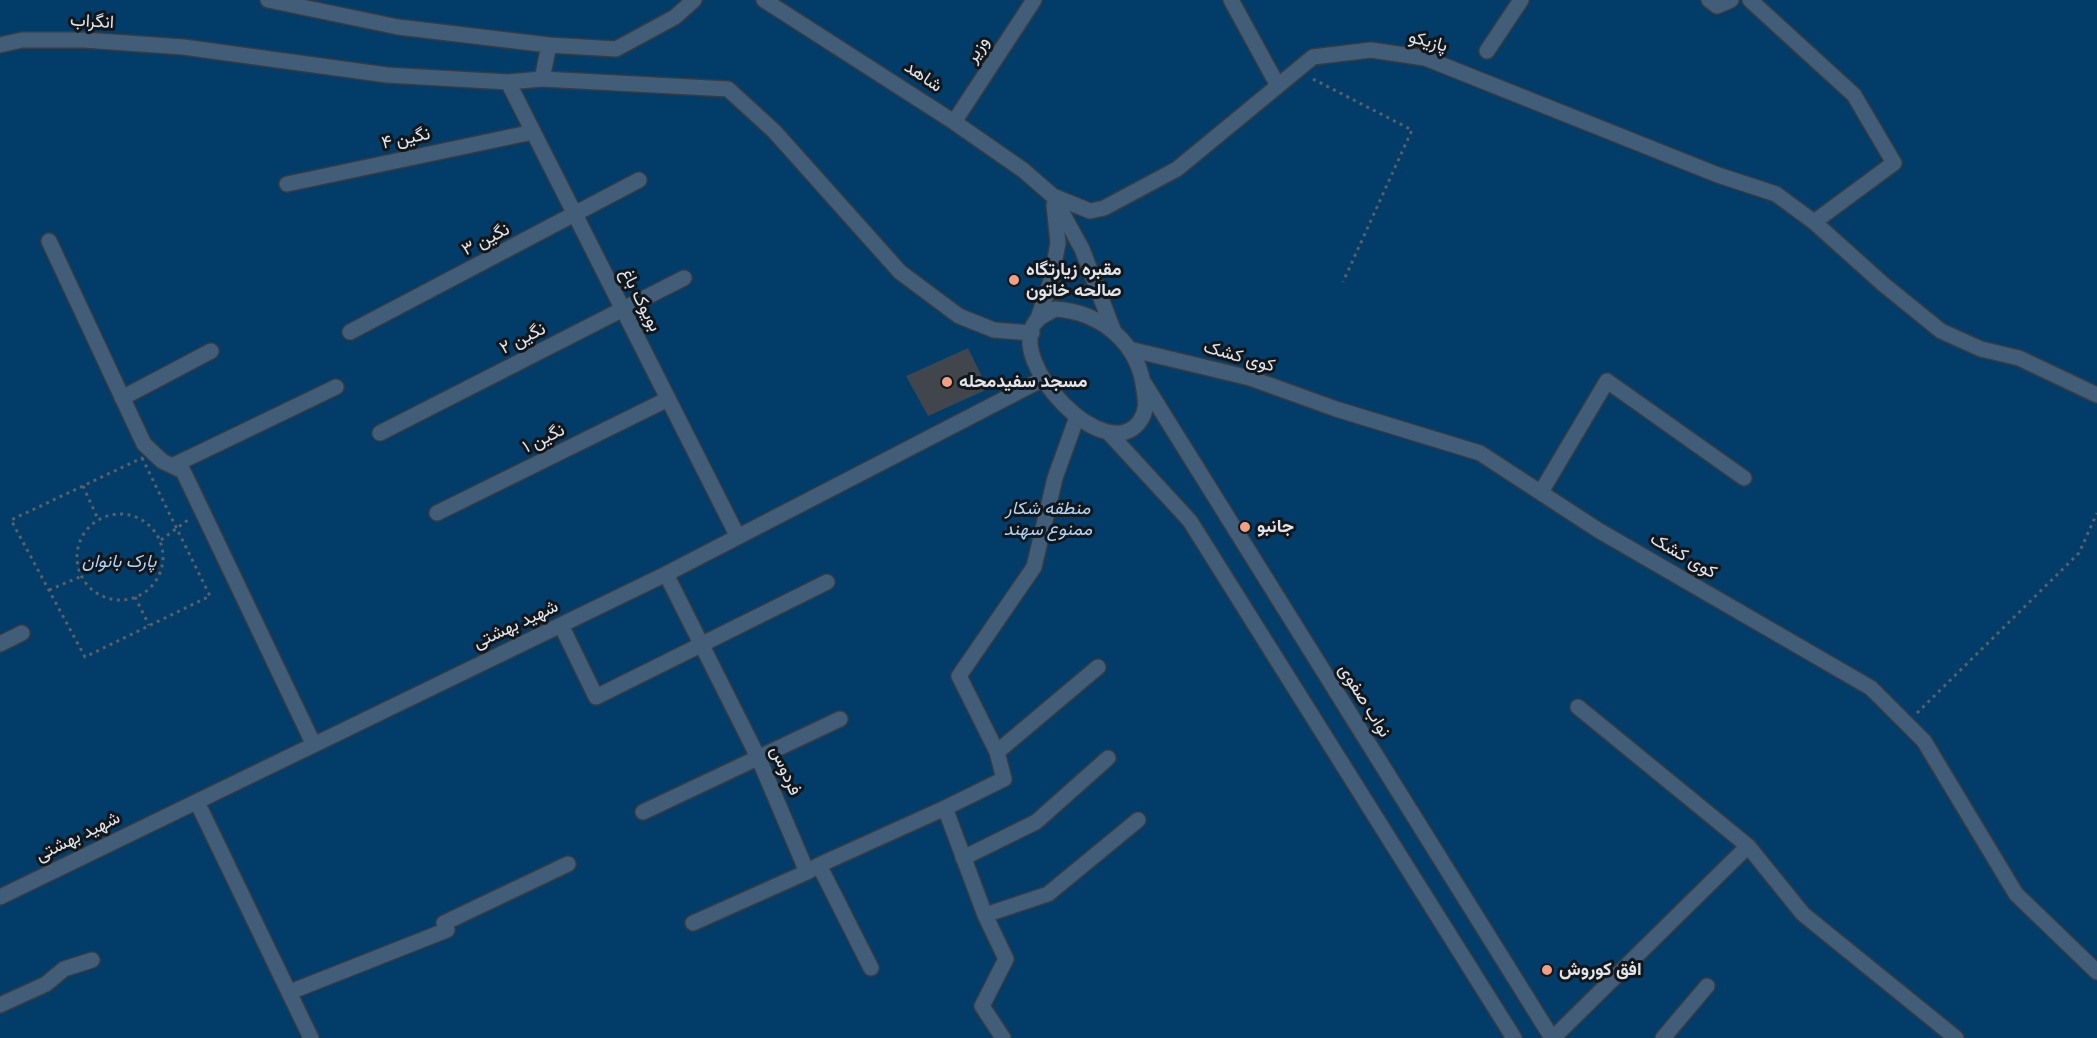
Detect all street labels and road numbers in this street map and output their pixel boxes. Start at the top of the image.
street label: انگراب [69,10,115,34]
street label: پازیکو [1406,26,1450,58]
street label: وزیر [961,33,995,67]
street label: شاهد [900,57,946,97]
street label: نگین ۴ [380,123,432,155]
street label: نگین ۳ [458,219,514,261]
street label: بویوک باغ [615,265,665,335]
street label: نگین ۲ [497,318,549,360]
street label: کوی کشک [1201,337,1277,377]
street label: نگین ۱ [519,420,569,458]
street label: کوی کشک [1646,528,1720,584]
street label: شهید بهشتی [470,596,562,654]
street label: نواب صفوی [1333,660,1395,742]
street label: فردوس [765,743,805,799]
street label: شهید بهشتی [32,807,124,867]

